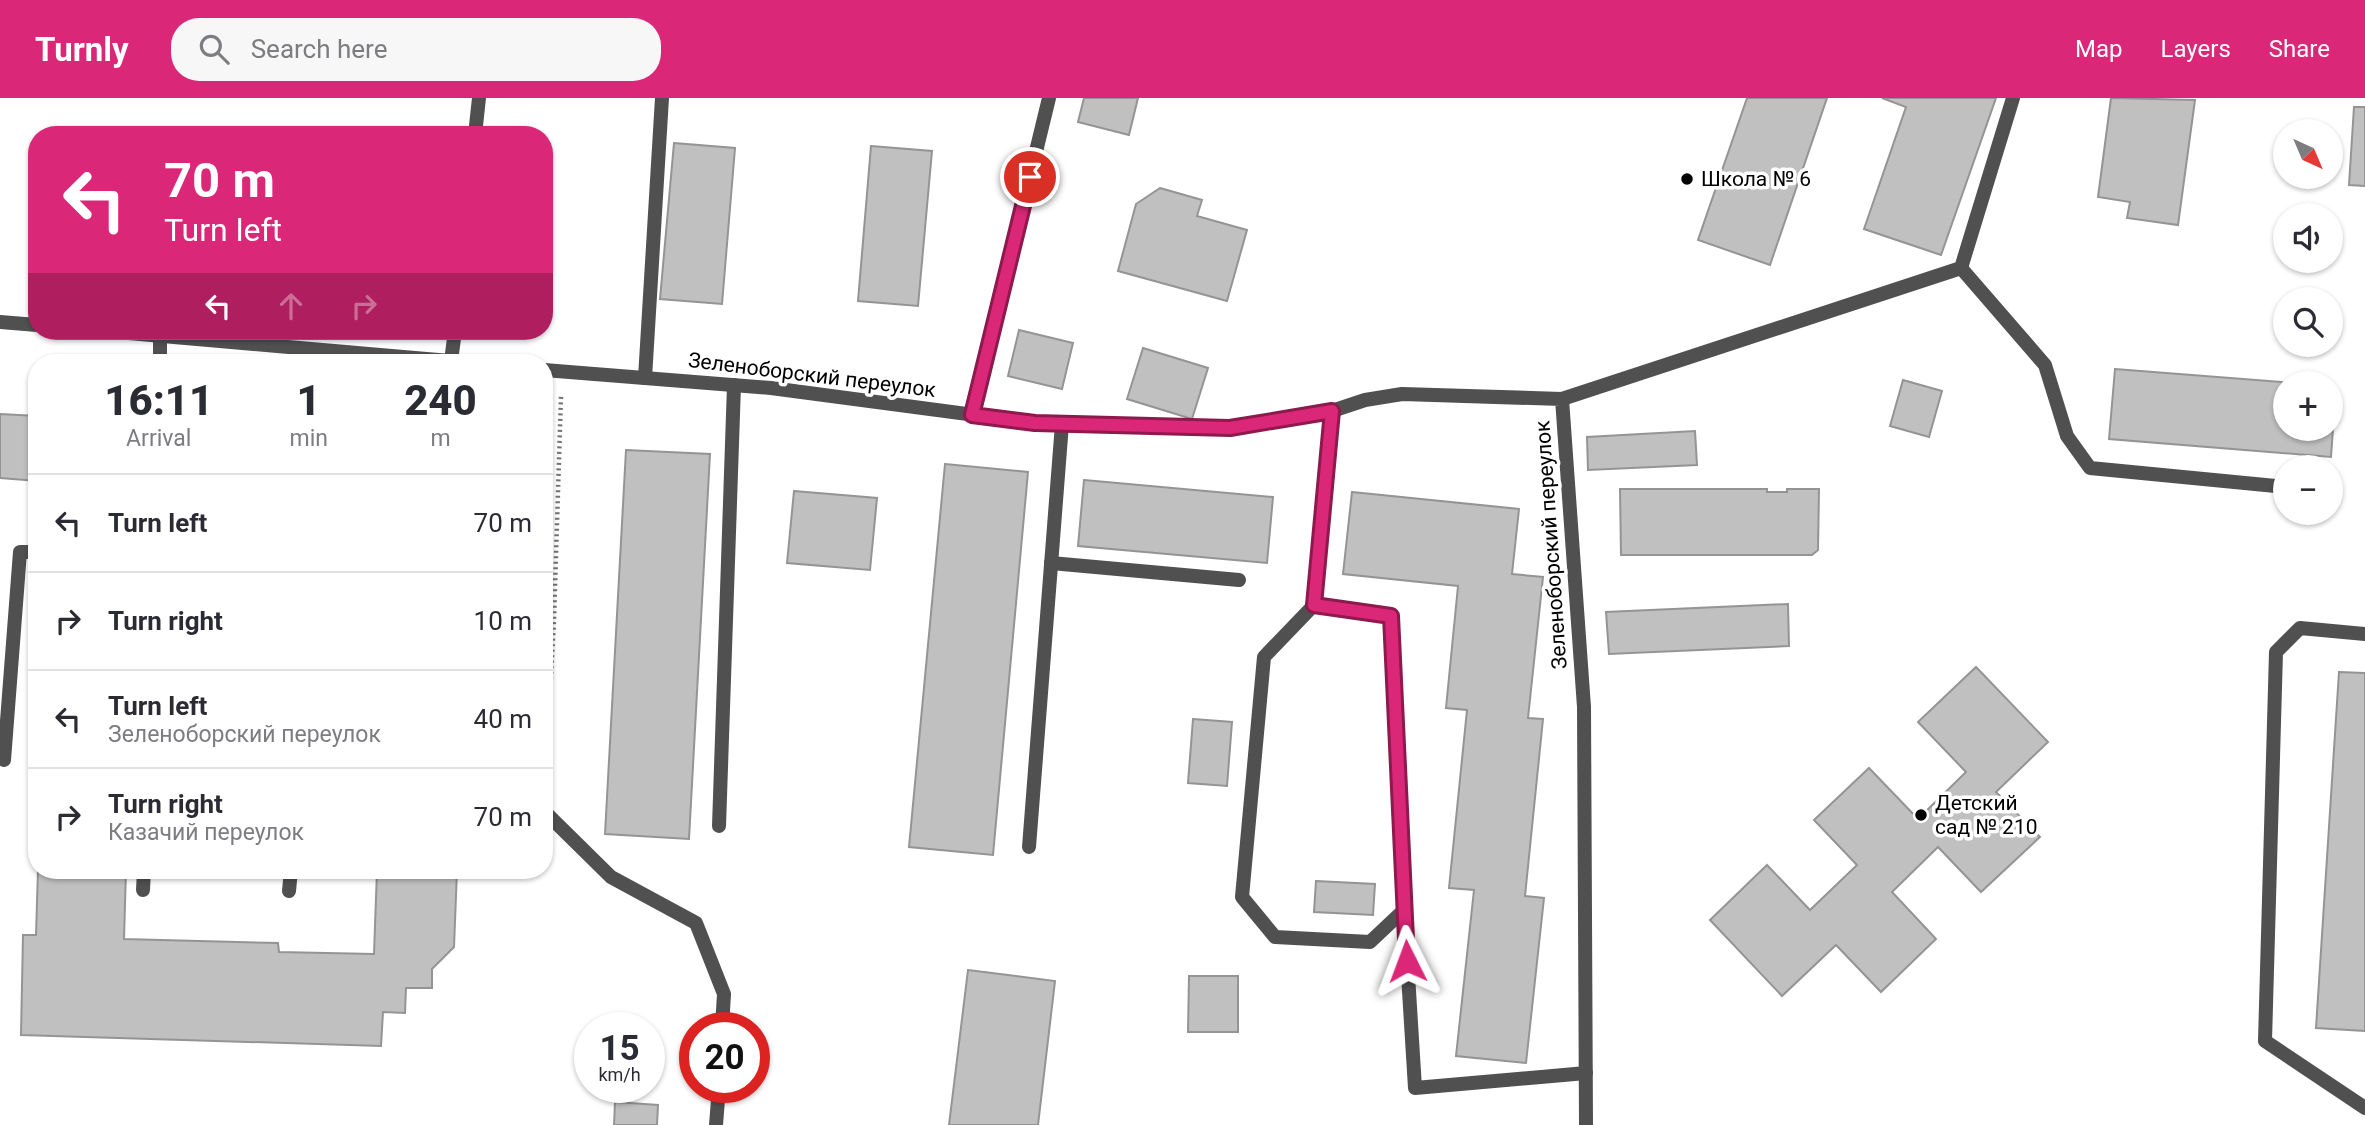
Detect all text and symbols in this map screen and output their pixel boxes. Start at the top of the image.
search box [171,18,661,81]
text: Turnly [35,30,129,69]
icon: search [195,30,233,68]
text: Search here [251,34,387,64]
text: Map [2075,35,2123,63]
text: Layers [2161,35,2231,63]
text: Share [2269,35,2330,63]
north arrow [2273,119,2343,189]
map controls [2273,119,2343,525]
pin [1000,147,1060,207]
text: 70 m [164,152,275,209]
icon: left [49,154,140,245]
icon: arrive [1011,158,1049,196]
place label: Школа № 6 [1701,167,1811,191]
marker: Школа № 6 [1679,171,1695,187]
button: sound [2273,203,2343,273]
text: Turn left [164,211,282,249]
icon: left [199,287,237,325]
icon: ahead [272,287,310,325]
icon: right [345,287,383,325]
button: search [2273,287,2343,357]
street label: Зеленоборский переулок [687,348,938,402]
button: + [2273,371,2343,441]
text: 16:11 [104,376,213,425]
text: 1 [297,376,321,425]
text: 240 [404,376,477,425]
street label: Зеленоборский переулок [1530,419,1572,670]
text: Arrival [126,425,191,452]
text: min [289,425,328,452]
text: m [430,425,451,452]
button: − [2273,455,2343,525]
icon: left [49,504,87,542]
text: Turn left [108,508,207,538]
text: 70 m [474,508,532,538]
icon: right [49,602,87,640]
text: Turn right [108,606,223,636]
text: 10 m [474,606,532,636]
text: Turn left [108,691,207,721]
icon: left [49,700,87,738]
text: 40 m [474,704,532,734]
text: Зеленоборский переулок [108,721,381,748]
text: Turn right [108,789,223,819]
place label: Детский сад № 210 [1935,791,2038,839]
icon: right [49,798,87,836]
text: 70 m [474,802,532,832]
marker: Детский сад № 210 [1913,807,1929,823]
text: Казачий переулок [108,819,304,846]
position arrow [1370,924,1444,998]
speed limit sign: 20 [679,1012,770,1103]
text: 15 [599,1028,640,1069]
text: km/h [598,1064,641,1085]

